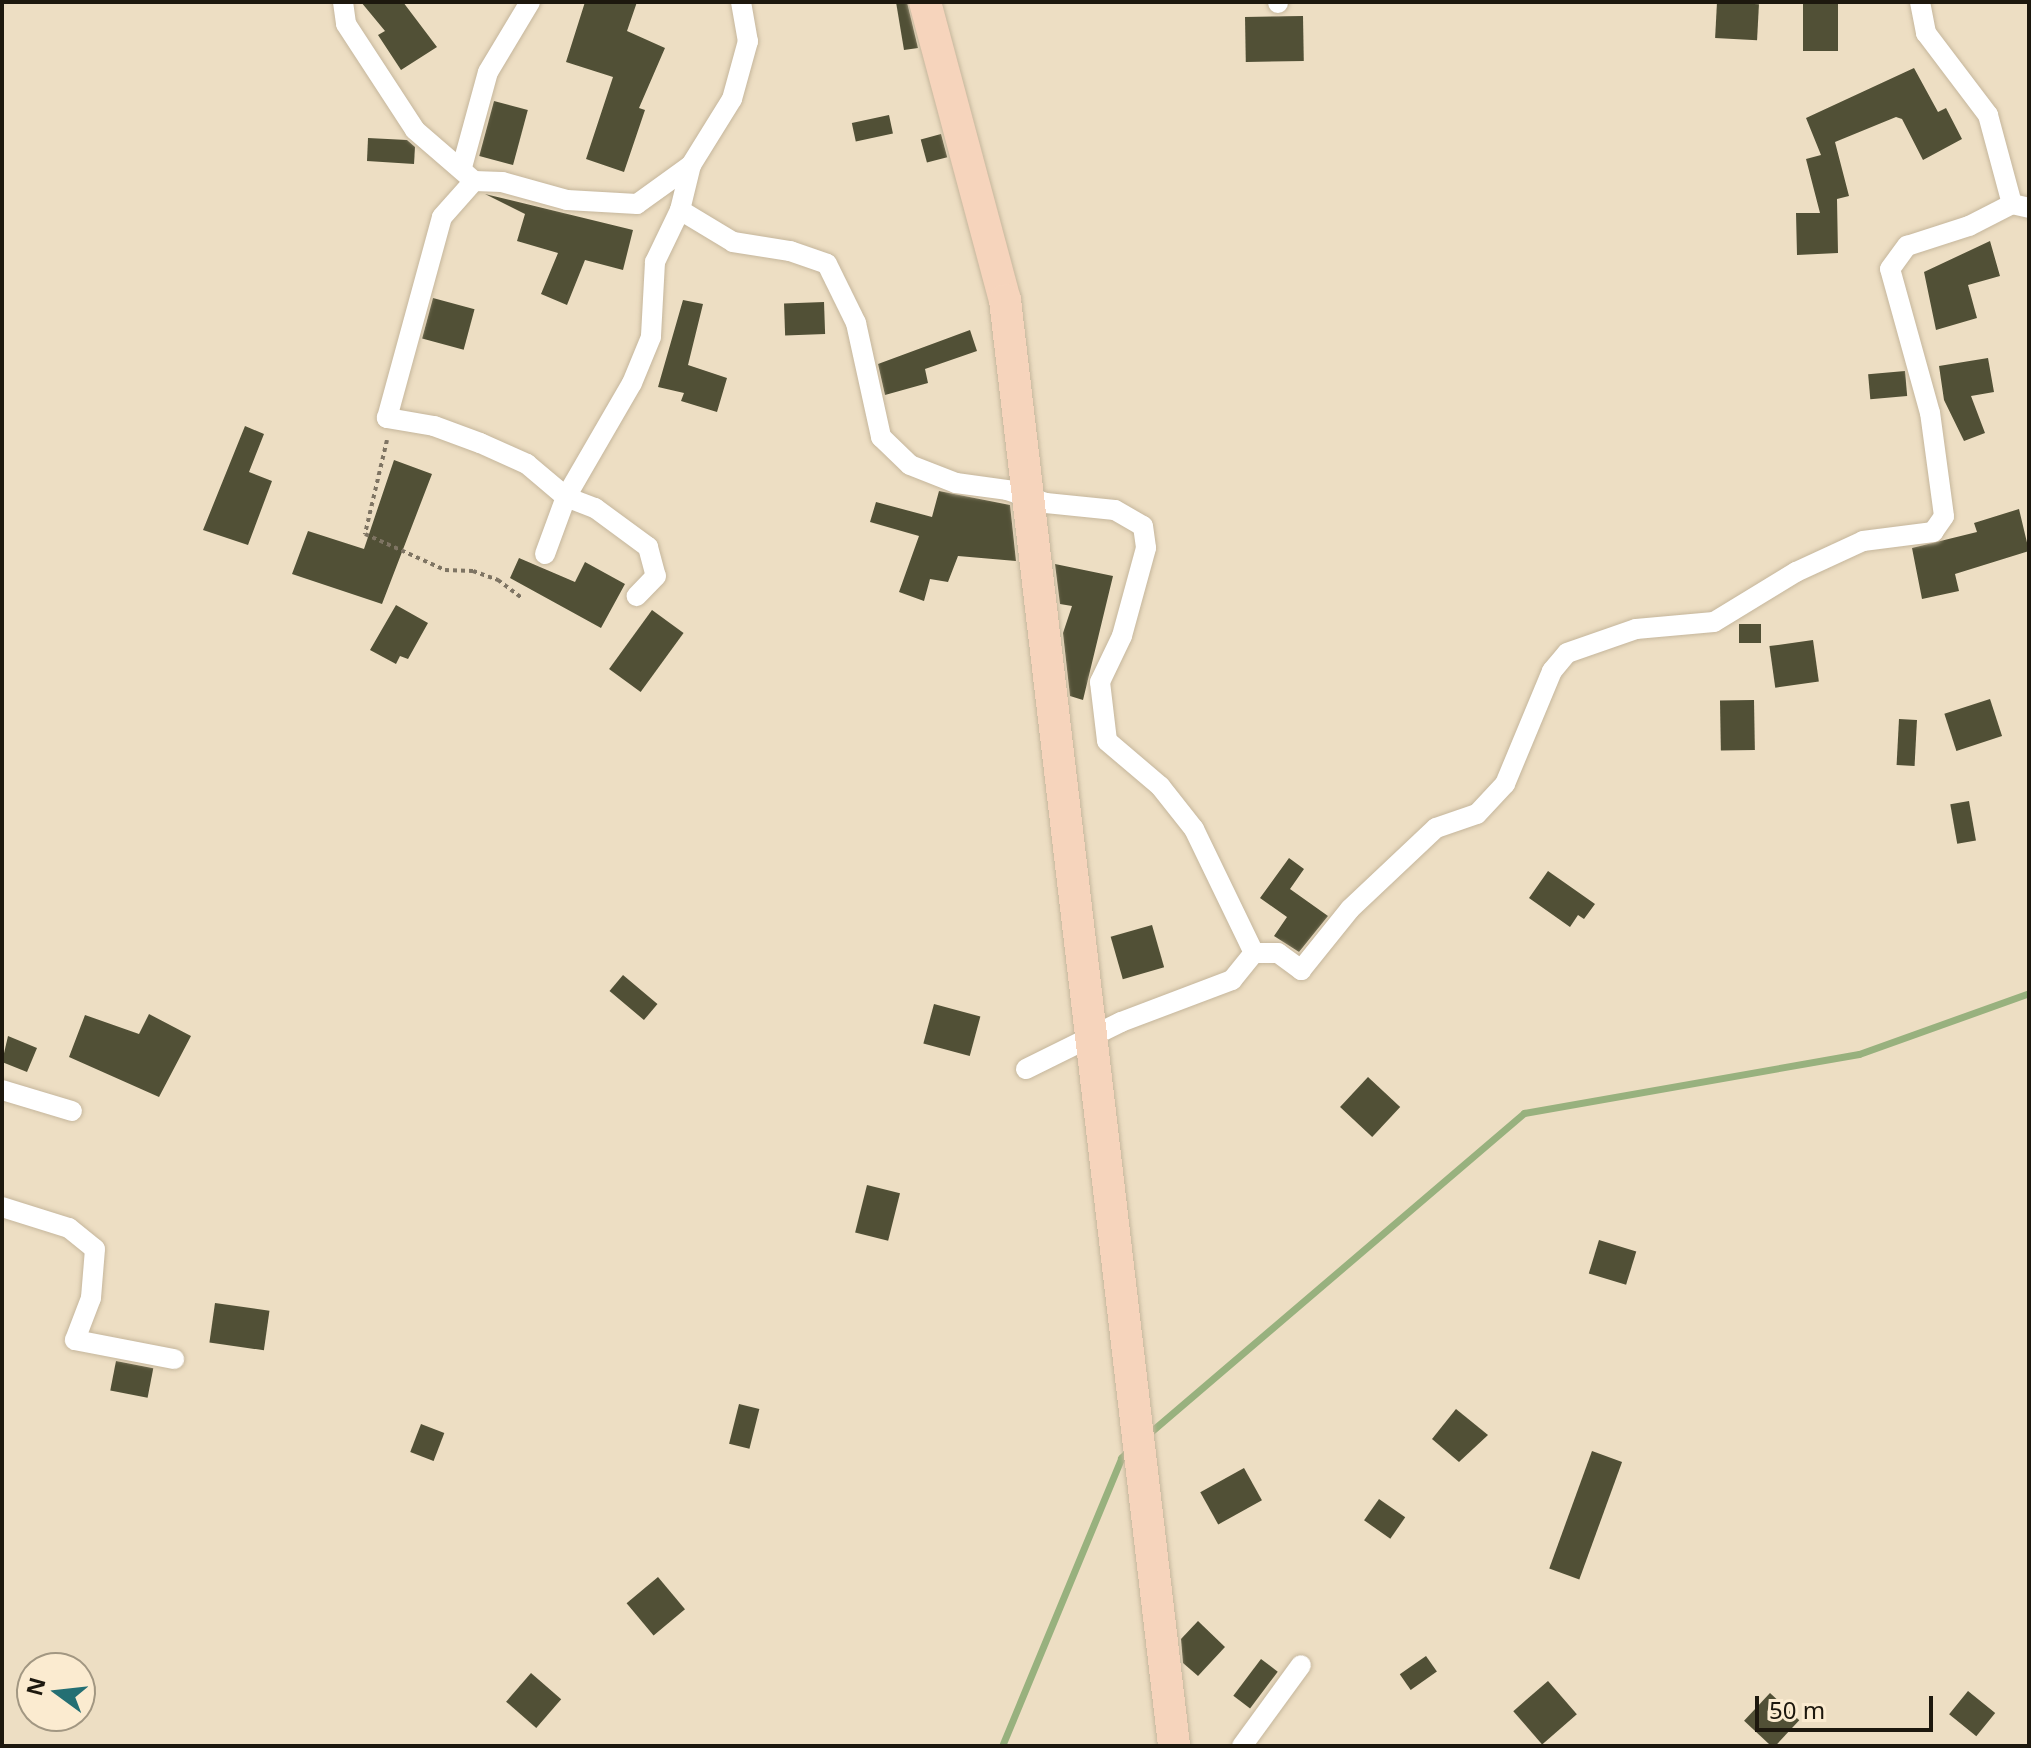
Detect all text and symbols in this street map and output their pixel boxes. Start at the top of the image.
north arrow [16,1652,96,1732]
text: N [18,1674,52,1699]
scale bar [1759,1680,1937,1730]
text: 50 m [1769,1693,1825,1726]

